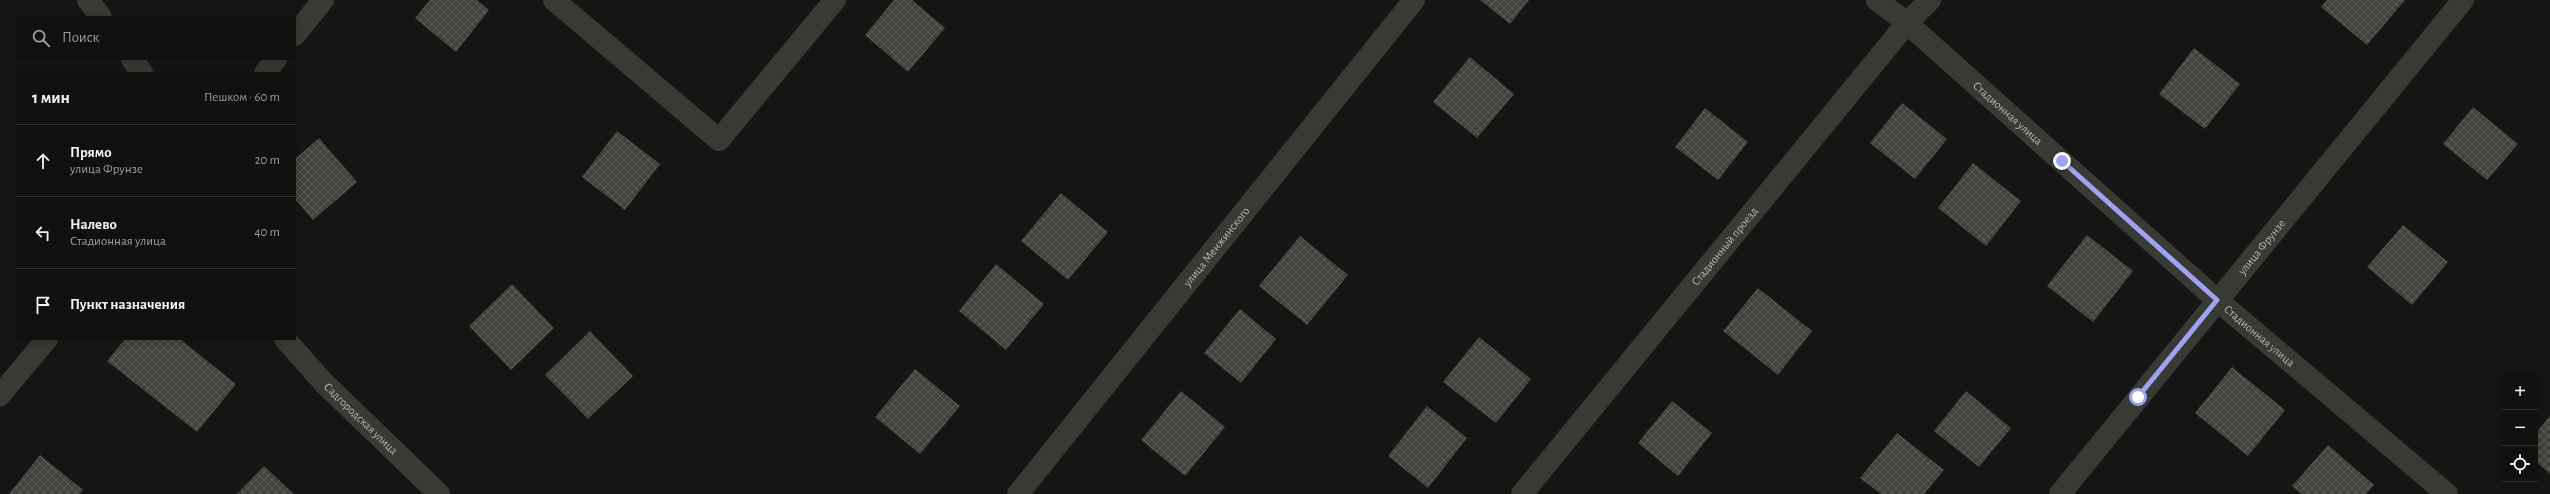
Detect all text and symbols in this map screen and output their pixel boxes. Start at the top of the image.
search box [16,16,296,60]
icon: search [30,27,52,49]
text: Поиск [62,30,100,45]
street label: Стадионная улица [1971,79,2045,147]
text: 1 мин [32,89,70,106]
text: Пешком · 60 m [204,91,280,104]
text: Прямо [70,145,112,160]
icon: ahead [32,150,54,172]
route end [2053,152,2071,170]
text: 20 m [255,154,280,167]
text: улица Фрунзе [70,163,143,176]
street label: улица Менжинского [1180,205,1252,290]
street label: Стадионный проезд [1689,205,1760,288]
text: Налево [70,217,117,232]
street label: улица Фрунзе [2235,217,2288,278]
icon: left [32,222,54,244]
text: 40 m [254,226,280,239]
text: Стадионная улица [70,235,166,248]
icon: arrive [32,294,54,316]
text: Пункт назначения [70,297,185,312]
street label: Стадионная улица [2222,303,2298,369]
map controls [2502,374,2538,482]
button: + [2502,374,2538,410]
street label: Садгородская улица [322,380,400,457]
route start [2129,388,2147,406]
button: − [2502,410,2538,446]
button: locate [2502,446,2538,482]

